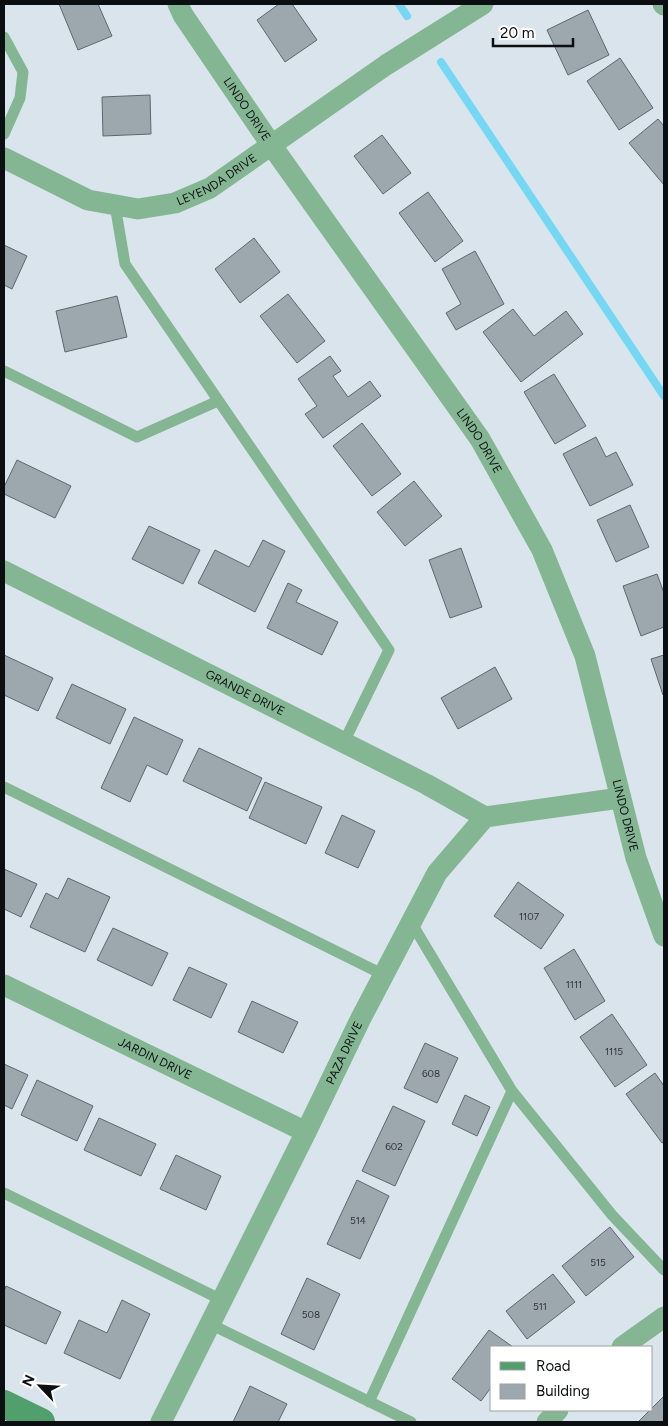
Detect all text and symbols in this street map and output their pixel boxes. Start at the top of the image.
scale bar [493,15,573,47]
text: 20 m [500,24,534,42]
street label: LINDO DRIVE [220,75,274,144]
street label: LEYENDA DRIVE [174,151,259,209]
street label: LINDO DRIVE [454,406,505,476]
street label: GRANDE DRIVE [203,667,287,718]
street label: LINDO DRIVE [609,778,641,853]
house number: 1107 [519,910,540,923]
house number: 1111 [566,978,582,991]
street label: PAZA DRIVE [323,1019,365,1087]
street label: JARDIN DRIVE [116,1035,194,1082]
house number: 1115 [605,1045,623,1058]
house number: 608 [422,1067,440,1080]
house number: 602 [385,1140,403,1153]
house number: 514 [350,1214,366,1227]
house number: 515 [590,1256,606,1269]
house number: 511 [533,1300,547,1313]
house number: 508 [302,1308,320,1321]
legend [490,1346,653,1411]
text: Road [536,1357,571,1375]
north arrow [15,1361,65,1411]
text: N [19,1372,39,1389]
text: Building [536,1382,590,1400]

